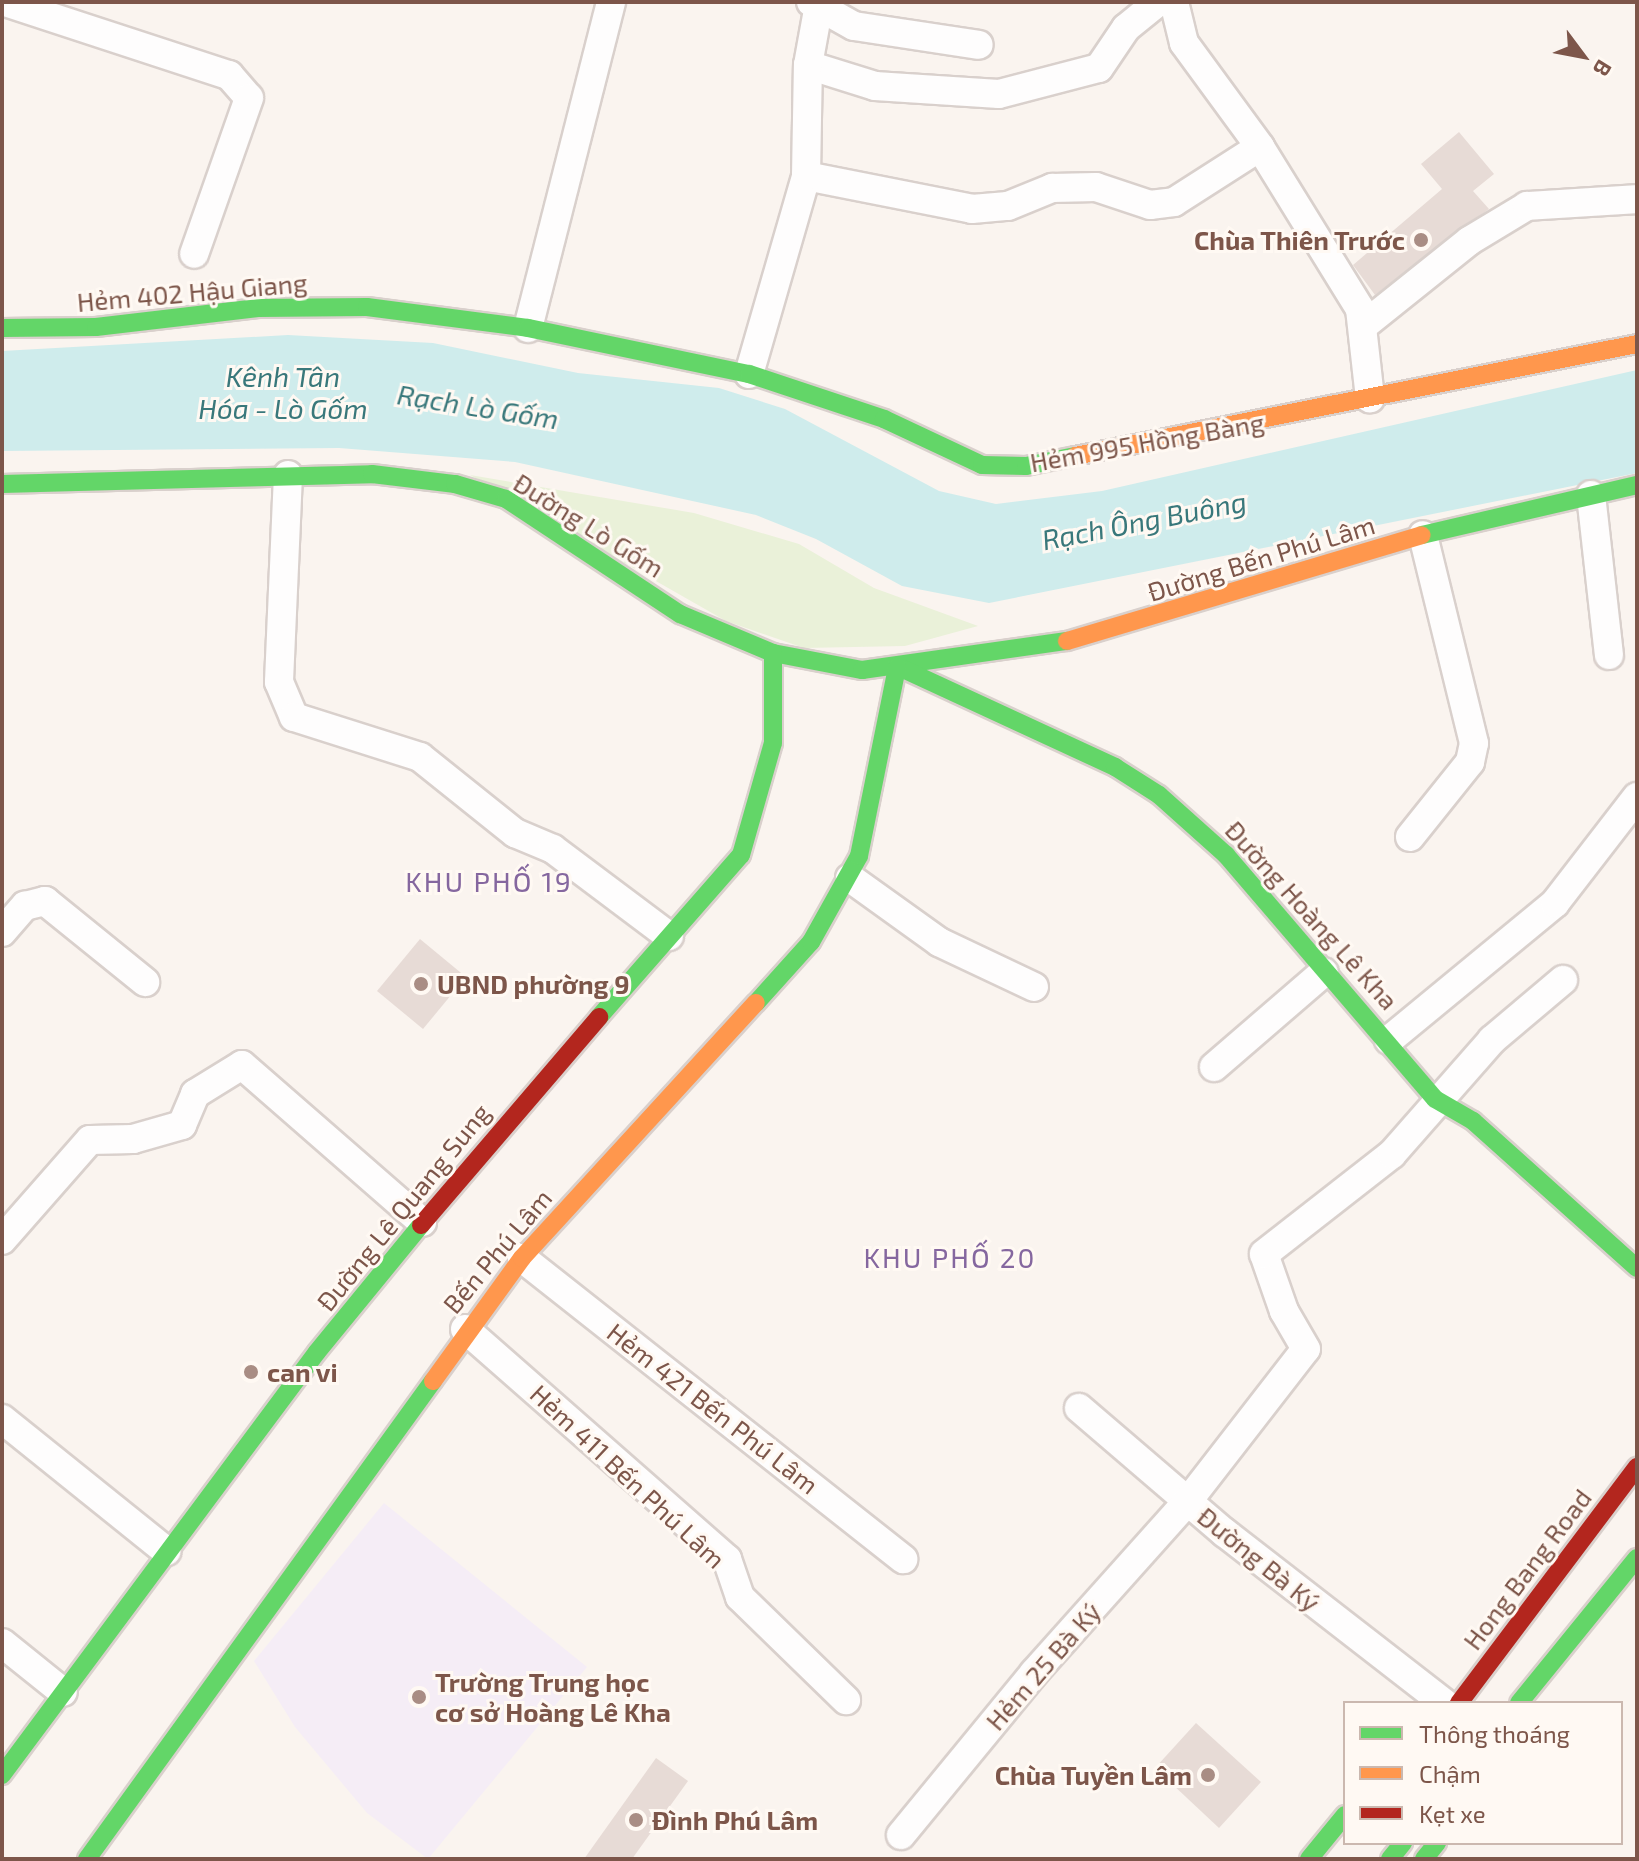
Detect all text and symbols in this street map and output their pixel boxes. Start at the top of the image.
north arrow [1543,16,1623,96]
text: B [1589,56,1618,82]
place label: Chùa Thiên Trước [1193,224,1405,256]
marker: Chùa Thiên Trước [1412,231,1430,249]
street label: Hẻm 402 Hậu Giang [76,266,308,318]
water label: Kênh Tân Hóa - Lò Gốm [198,359,368,425]
water label: Rạch Lò Gốm [395,377,561,435]
street label: Hẻm 995 Hồng Bàng [1028,406,1266,478]
street label: Đường Lò Gốm [508,466,670,584]
water label: Rạch Ông Buông [1039,484,1249,556]
street label: Đường Bến Phú Lâm [1144,509,1378,607]
street label: Đường Hoàng Lê Kha [1219,814,1405,1016]
district label: KHU PHỐ 19 [405,864,573,898]
place label: UBND phường 9 [437,968,630,1000]
marker: UBND phường 9 [412,975,430,993]
street label: Đường Lê Quang Sung [310,1097,496,1317]
street label: Bến Phú Lâm [436,1183,558,1319]
district label: KHU PHỐ 20 [864,1240,1036,1274]
street label: Hẻm 421 Bến Phú Lâm [601,1316,825,1500]
place label: can vi [267,1356,338,1388]
marker: can vi [242,1363,260,1381]
street label: Hẻm 411 Bến Phú Lâm [524,1378,732,1574]
street label: Hong Bang Road [1456,1482,1598,1656]
street label: Đường Bà Ký [1192,1500,1326,1618]
street label: Hẻm 25 Bà Ký [979,1596,1107,1736]
place label: Trường Trung học cơ sở Hoàng Lê Kha [435,1666,671,1728]
marker: Trường Trung học cơ sở Hoàng Lê Kha [410,1688,428,1706]
legend [1343,1701,1623,1845]
text: Thông thoáng [1419,1719,1570,1748]
place label: Chùa Tuyền Lâm [994,1759,1192,1791]
text: Chậm [1419,1759,1481,1788]
marker: Chùa Tuyền Lâm [1199,1766,1217,1784]
text: Kẹt xe [1419,1799,1486,1828]
place label: Đình Phú Lâm [652,1804,818,1836]
marker: Đình Phú Lâm [627,1811,645,1829]

